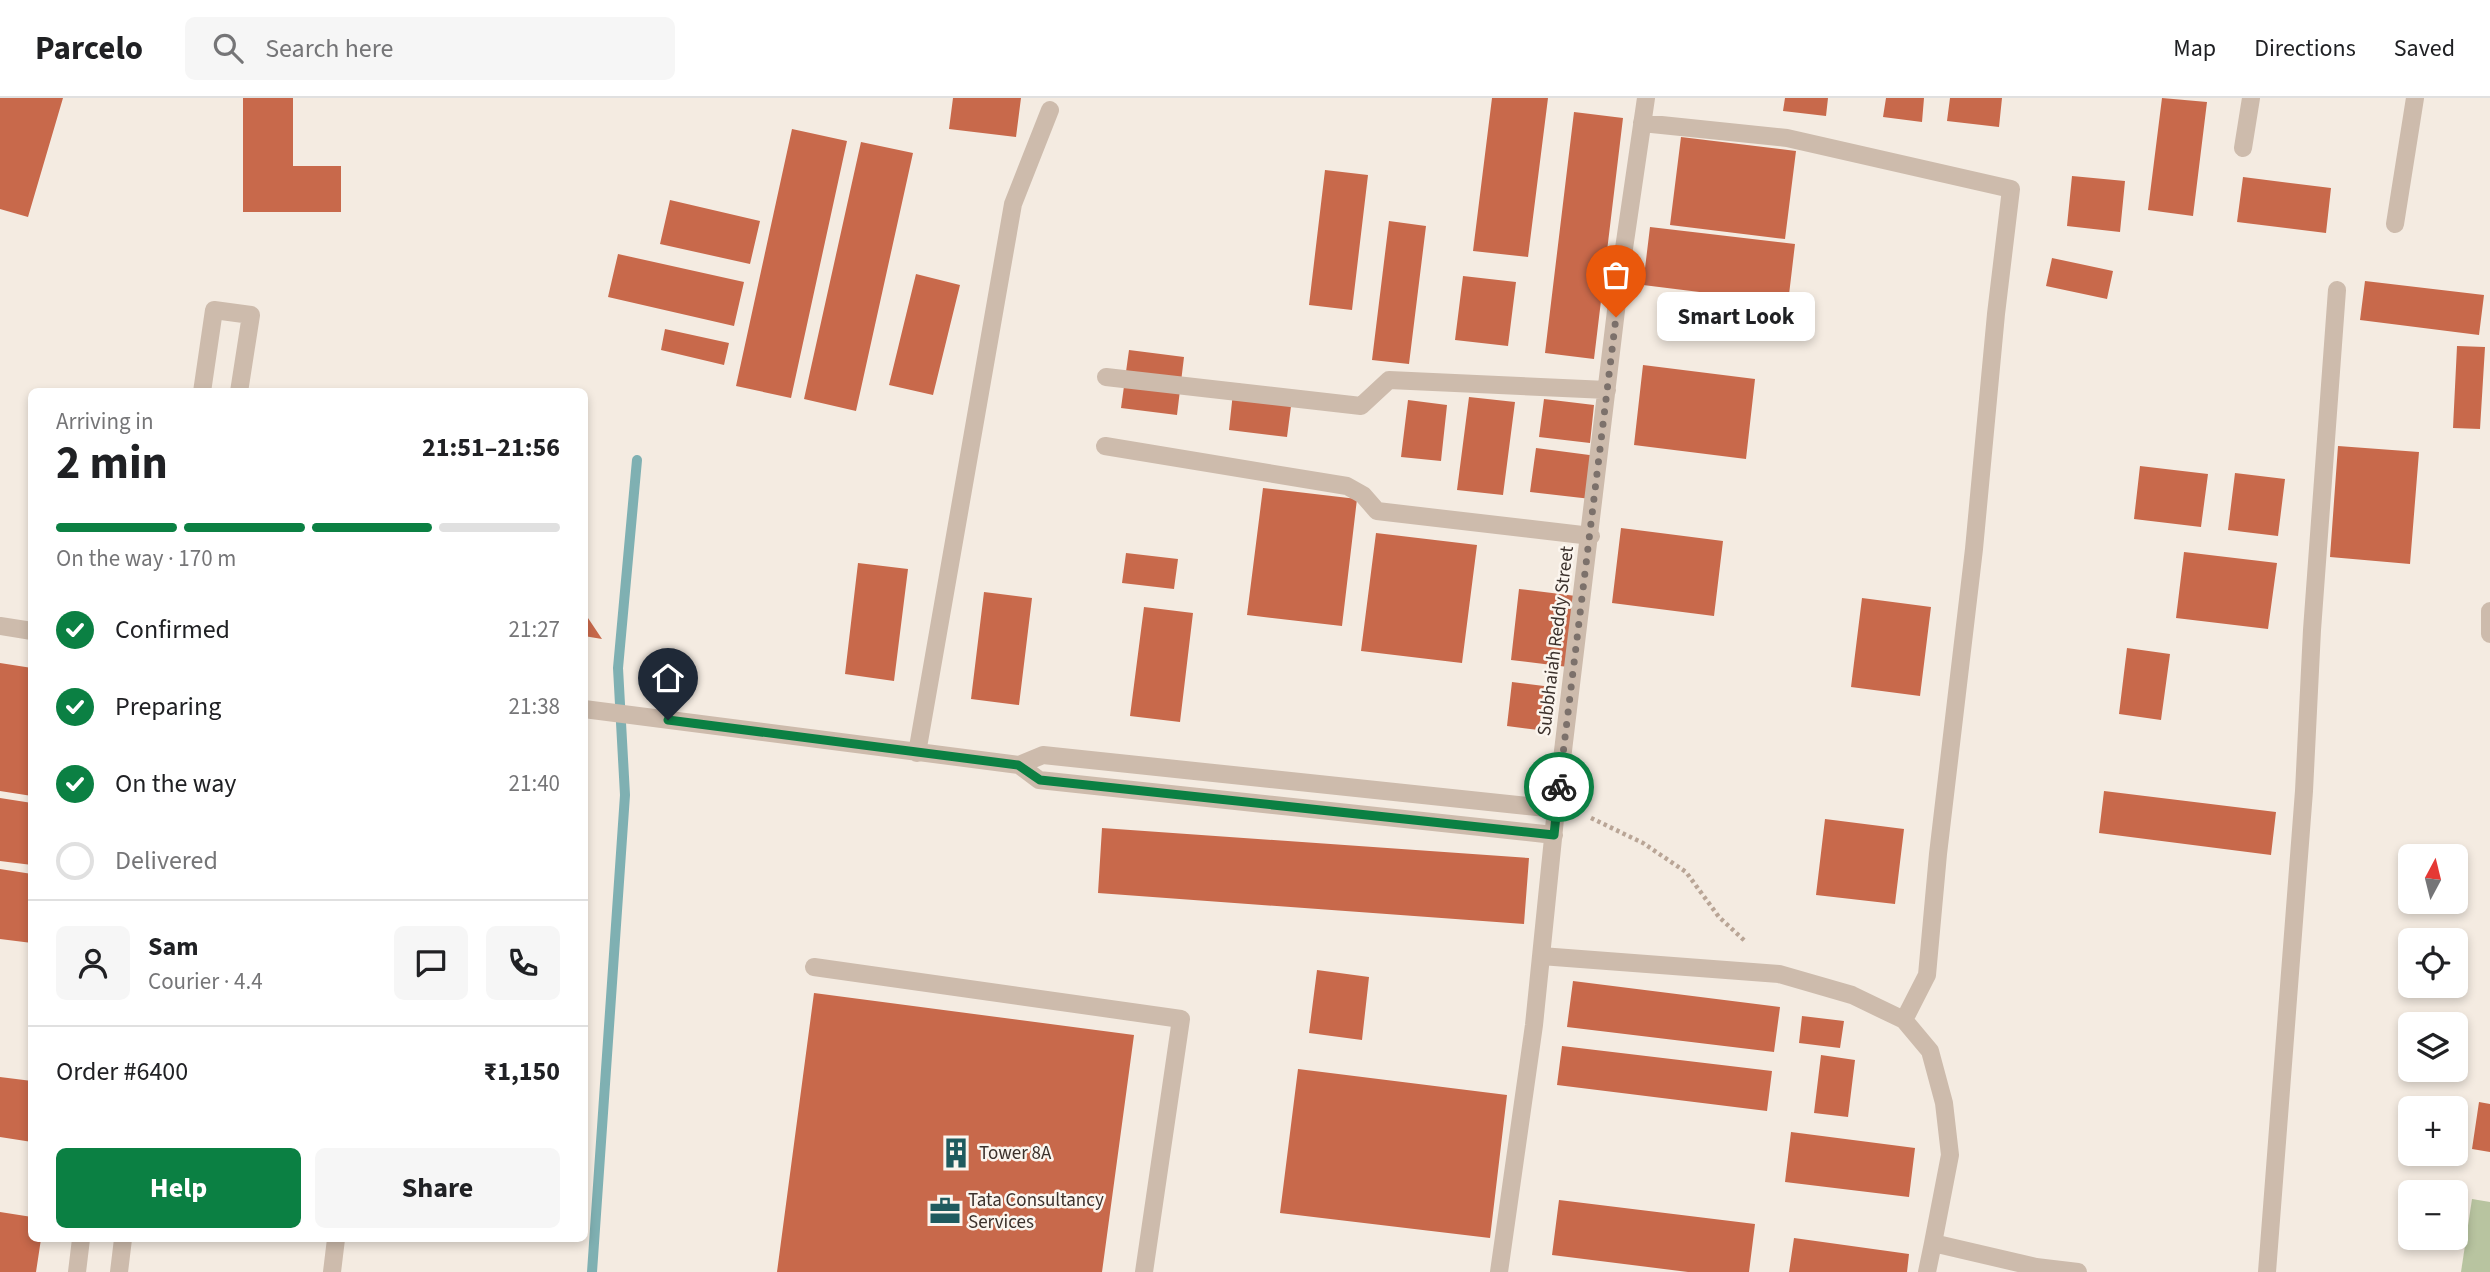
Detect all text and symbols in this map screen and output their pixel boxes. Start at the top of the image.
search box [185,17,675,80]
text: Parcelo [35,25,143,72]
icon: search [209,29,247,67]
text: Search here [265,30,393,67]
text: Map [2173,31,2216,66]
text: Directions [2254,31,2356,66]
text: Saved [2394,31,2455,66]
pin [1586,245,1646,317]
icon: bag [1597,256,1635,294]
callout: Smart Look [1658,292,1816,342]
text: Smart Look [1678,300,1794,333]
text: Arriving in [56,405,154,438]
text: 21:51–21:56 [422,429,560,466]
text: 2 min [56,431,168,496]
text: On the way · 170 m [56,542,236,575]
street label: Subbhaiah Reddy Street [1531,544,1581,738]
icon: check [56,611,94,649]
text: Confirmed [115,611,230,648]
text: 21:27 [509,613,560,646]
pin [638,648,698,720]
icon: home [649,659,687,697]
icon: check [56,688,94,726]
text: Preparing [115,688,221,725]
text: 21:38 [509,690,560,723]
courier [1524,752,1594,822]
icon: check [56,765,94,803]
text: On the way [115,765,236,802]
text: 21:40 [509,767,560,800]
icon: bike [1540,768,1578,806]
text: Delivered [115,842,218,879]
north arrow [2398,844,2468,914]
map controls [2398,844,2468,1250]
button: person [56,926,130,1000]
button: chat [394,926,468,1000]
button: phone [486,926,560,1000]
text: Sam [148,928,198,965]
button: locate [2398,928,2468,998]
text: Courier · 4.4 [148,965,263,998]
button: layers [2398,1012,2468,1082]
text: Order #6400 [56,1053,188,1090]
text: ₹1,150 [484,1053,560,1090]
button: + [2398,1096,2468,1166]
building icon: Tower 8A [939,1136,973,1170]
place label: Tower 8A [979,1140,1052,1167]
button: Help [56,1148,301,1228]
button: Share [315,1148,560,1228]
button: − [2398,1180,2468,1250]
place label: Tata Consultancy Services [968,1187,1104,1236]
office icon: Tata Consultancy Services [928,1194,962,1228]

